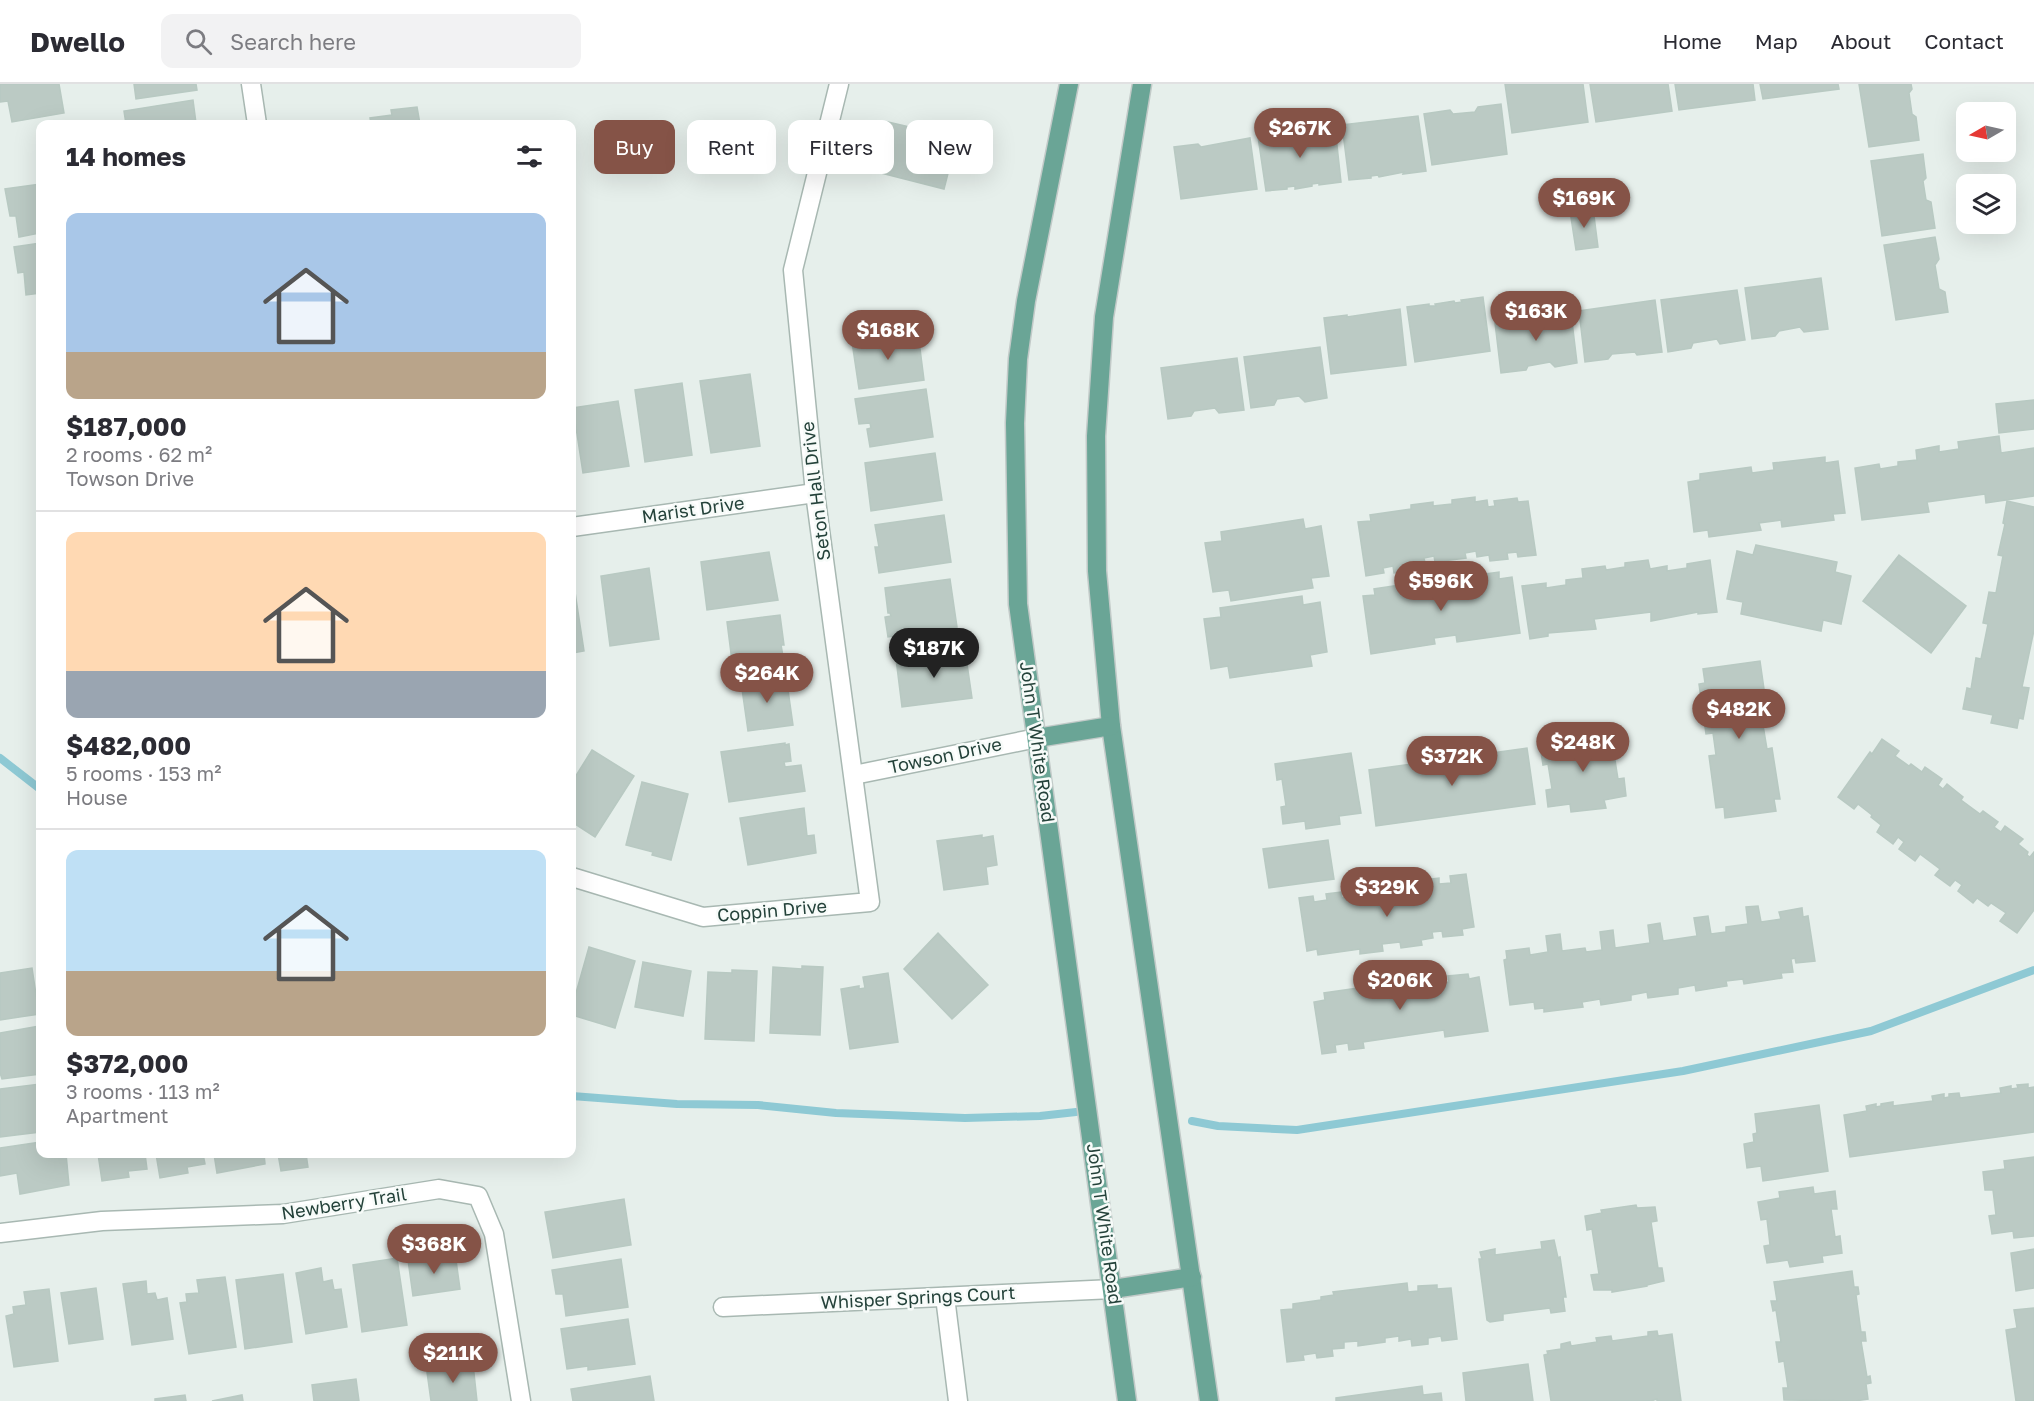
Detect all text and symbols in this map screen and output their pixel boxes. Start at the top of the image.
search box [161,14,581,68]
text: Dwello [30,25,125,58]
icon: search [182,25,215,58]
text: Search here [230,28,356,55]
text: Home [1662,28,1722,54]
text: Map [1755,28,1798,54]
text: About [1831,28,1891,54]
text: Contact [1924,28,2004,54]
north arrow [1956,102,2016,162]
map controls [1956,102,2016,234]
pin: $267K [1258,108,1342,159]
text: $267K [1268,115,1332,139]
chip: Buy [594,120,675,174]
chip: Rent [687,120,776,174]
chip: Filters [788,120,894,174]
chip: New [906,120,993,174]
icon: filters [513,140,546,173]
text: 14 homes [66,141,186,172]
button: layers [1956,174,2016,234]
pin: $169K [1542,178,1626,229]
text: $169K [1552,185,1616,209]
icon: home [252,252,360,360]
pin: $163K [1494,291,1578,342]
text: $163K [1504,298,1568,322]
pin: $168K [846,310,930,361]
text: $168K [856,317,920,341]
text: $187,000 [66,411,187,442]
street label: Seton Hall Drive [796,420,834,562]
text: 2 rooms · 62 m² [66,442,212,466]
text: Towson Drive [66,466,194,490]
street label: Marist Drive [640,491,746,527]
pin: $596K [1399,561,1483,612]
text: $596K [1408,568,1474,592]
icon: home [252,571,360,679]
pin: $187K [892,628,976,679]
text: $187K [903,635,965,659]
pin: $264K [725,653,809,704]
text: $264K [734,660,800,684]
street label: John T White Road [1016,660,1060,824]
pin: $482K [1697,689,1781,740]
text: $482K [1706,696,1772,720]
pin: $248K [1541,722,1625,773]
text: $248K [1550,729,1616,753]
text: $482,000 [66,730,191,761]
street label: Towson Drive [886,732,1003,778]
pin: $372K [1410,736,1494,787]
text: $372K [1420,743,1484,767]
text: 5 rooms · 153 m² [66,761,221,785]
text: House [66,785,128,809]
pin: $329K [1345,867,1429,918]
text: $329K [1355,874,1420,898]
icon: home [252,889,360,997]
street label: Coppin Drive [716,894,828,926]
pin: $206K [1358,960,1442,1011]
text: $206K [1367,967,1433,991]
text: $372,000 [66,1048,188,1079]
text: 3 rooms · 113 m² [66,1079,220,1103]
text: Apartment [66,1103,169,1127]
street label: John T White Road [1083,1142,1127,1306]
street label: Newberry Trail [280,1182,408,1224]
pin: $368K [392,1224,476,1275]
text: $368K [401,1231,467,1255]
street label: Whisper Springs Court [820,1281,1016,1313]
pin: $211K [411,1333,495,1384]
text: $211K [423,1340,483,1364]

